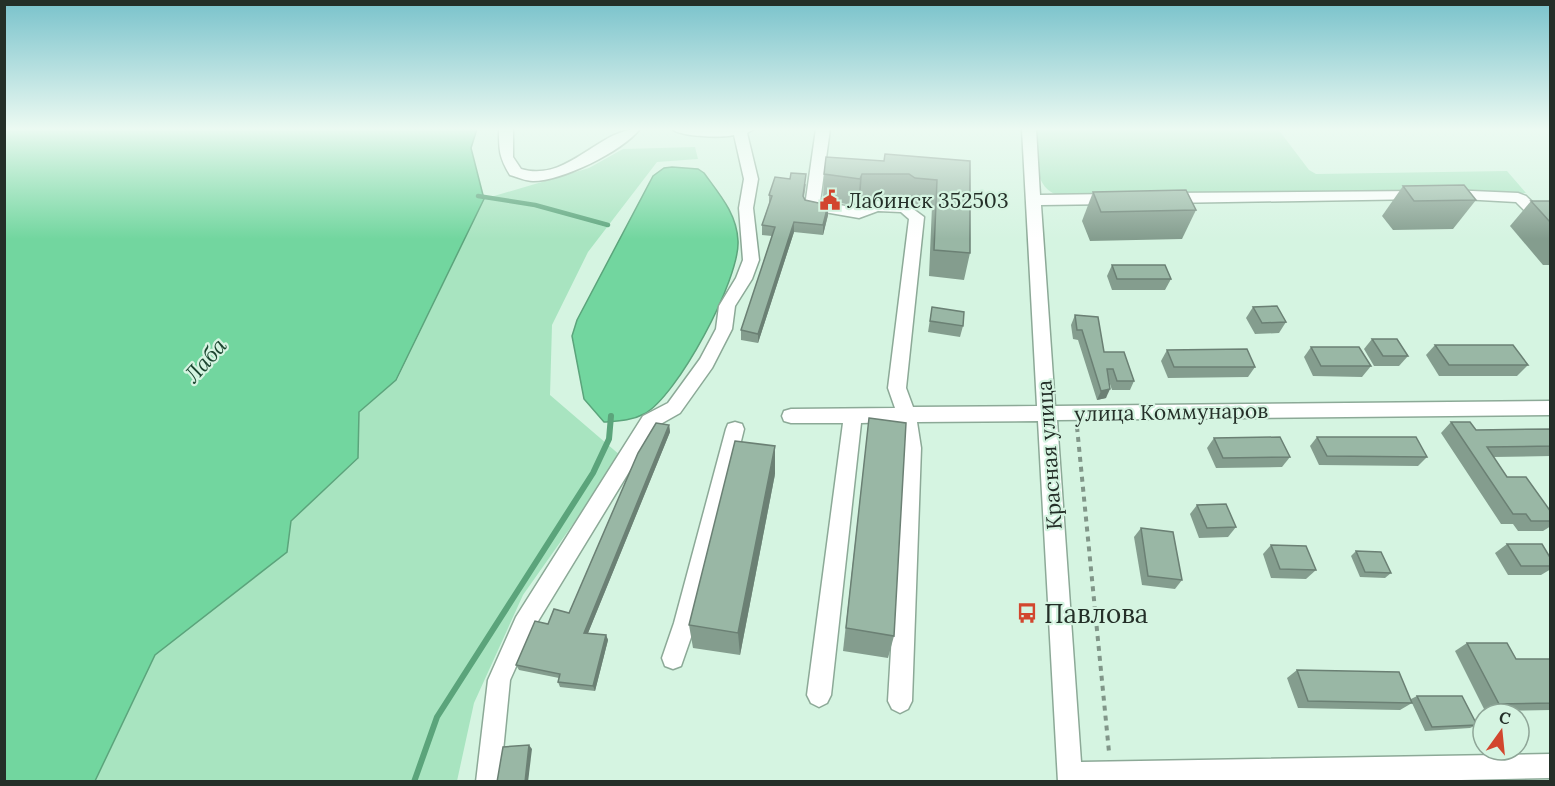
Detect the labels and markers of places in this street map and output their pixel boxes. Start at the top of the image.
place label: Лабинск 352503 [847,187,1009,214]
public building icon: Лабинск 352503 [818,188,842,212]
place label: Павлова [1044,597,1148,630]
bus stop icon: Павлова [1015,601,1039,625]

